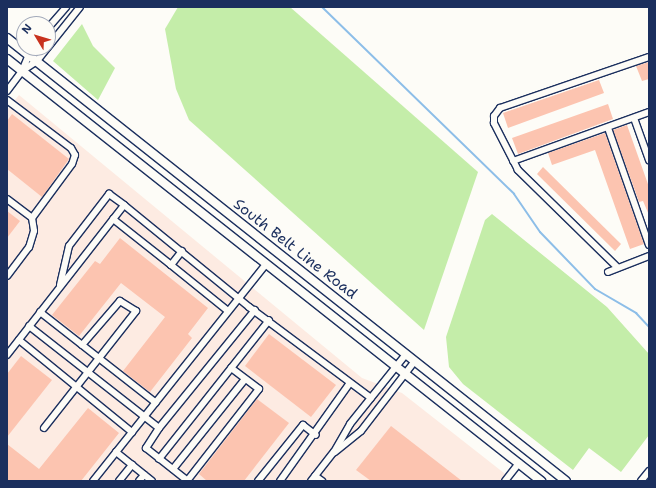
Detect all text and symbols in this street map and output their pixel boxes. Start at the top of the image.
north arrow [16,16,56,56]
text: N [18,21,36,37]
street label: South Belt Line Road [230,195,360,303]

